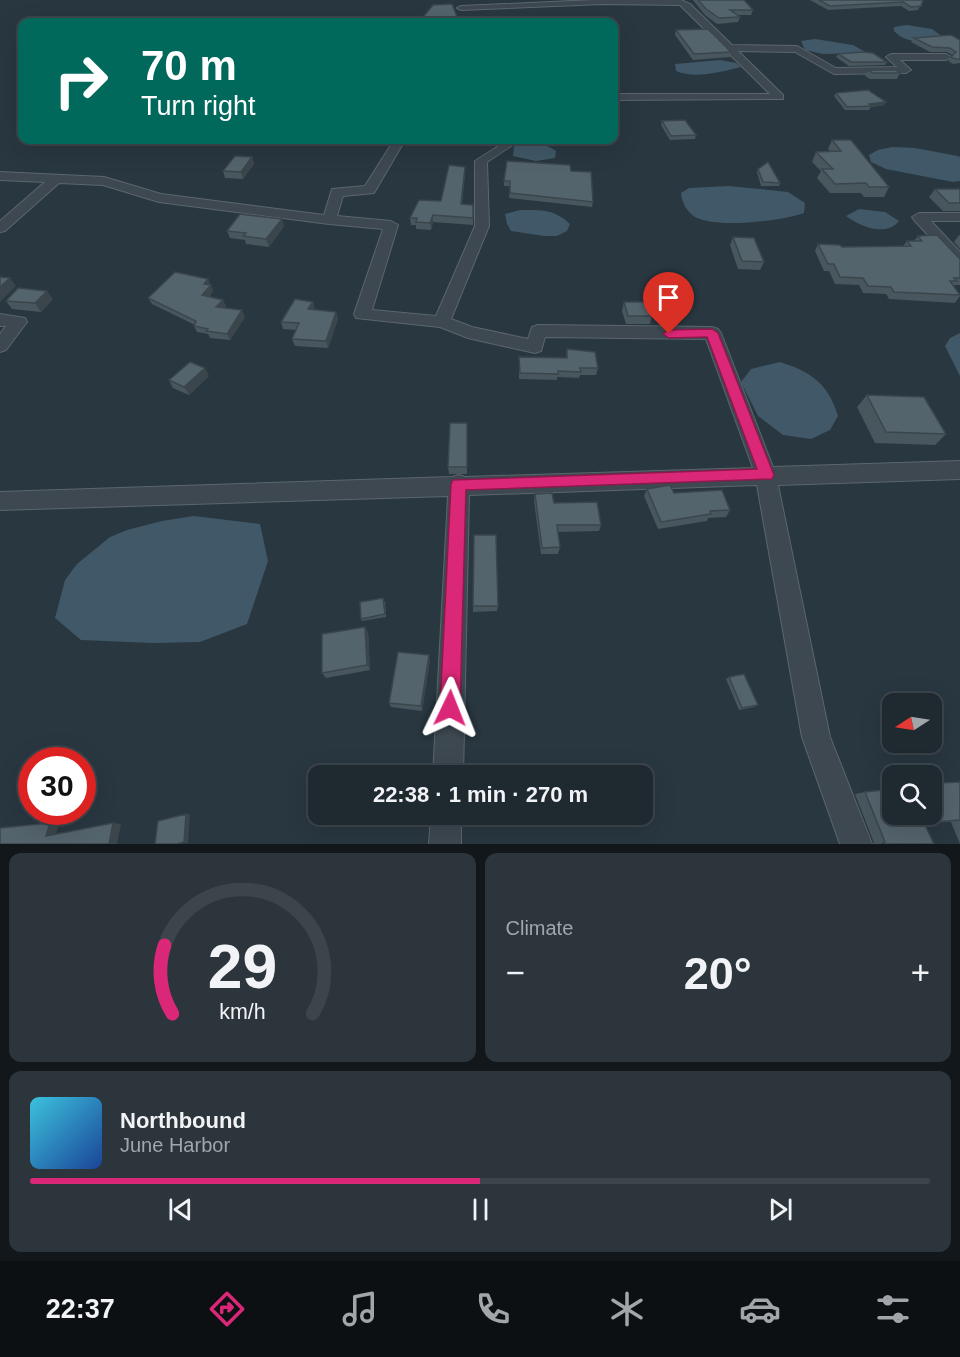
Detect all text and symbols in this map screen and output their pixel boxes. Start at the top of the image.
icon: right [42,42,120,120]
text: 70 m [141,42,237,89]
text: Turn right [141,91,256,121]
pin [643,272,694,334]
icon: arrive [652,281,685,314]
position arrow [418,676,482,740]
north arrow [882,693,942,753]
map controls [882,693,942,825]
speed limit sign: 30 [18,747,96,825]
button: search [882,765,942,825]
text: 22:38 · 1 min · 270 m [373,782,588,807]
text: Climate [506,917,573,939]
text: 29 [208,932,277,1001]
text: 20° [684,948,752,999]
text: − [506,954,525,991]
text: + [911,954,930,991]
text: km/h [219,1001,265,1025]
text: Northbound [120,1108,246,1133]
text: June Harbor [120,1134,230,1156]
icon: previous [164,1193,197,1226]
icon: pause [464,1193,497,1226]
icon: next [764,1193,797,1226]
icon: directions [206,1288,248,1330]
icon: music [339,1288,381,1330]
icon: phone [472,1288,514,1330]
icon: climate [606,1288,648,1330]
icon: car [739,1288,781,1330]
icon: filters [872,1288,914,1330]
text: 22:37 [46,1294,115,1324]

